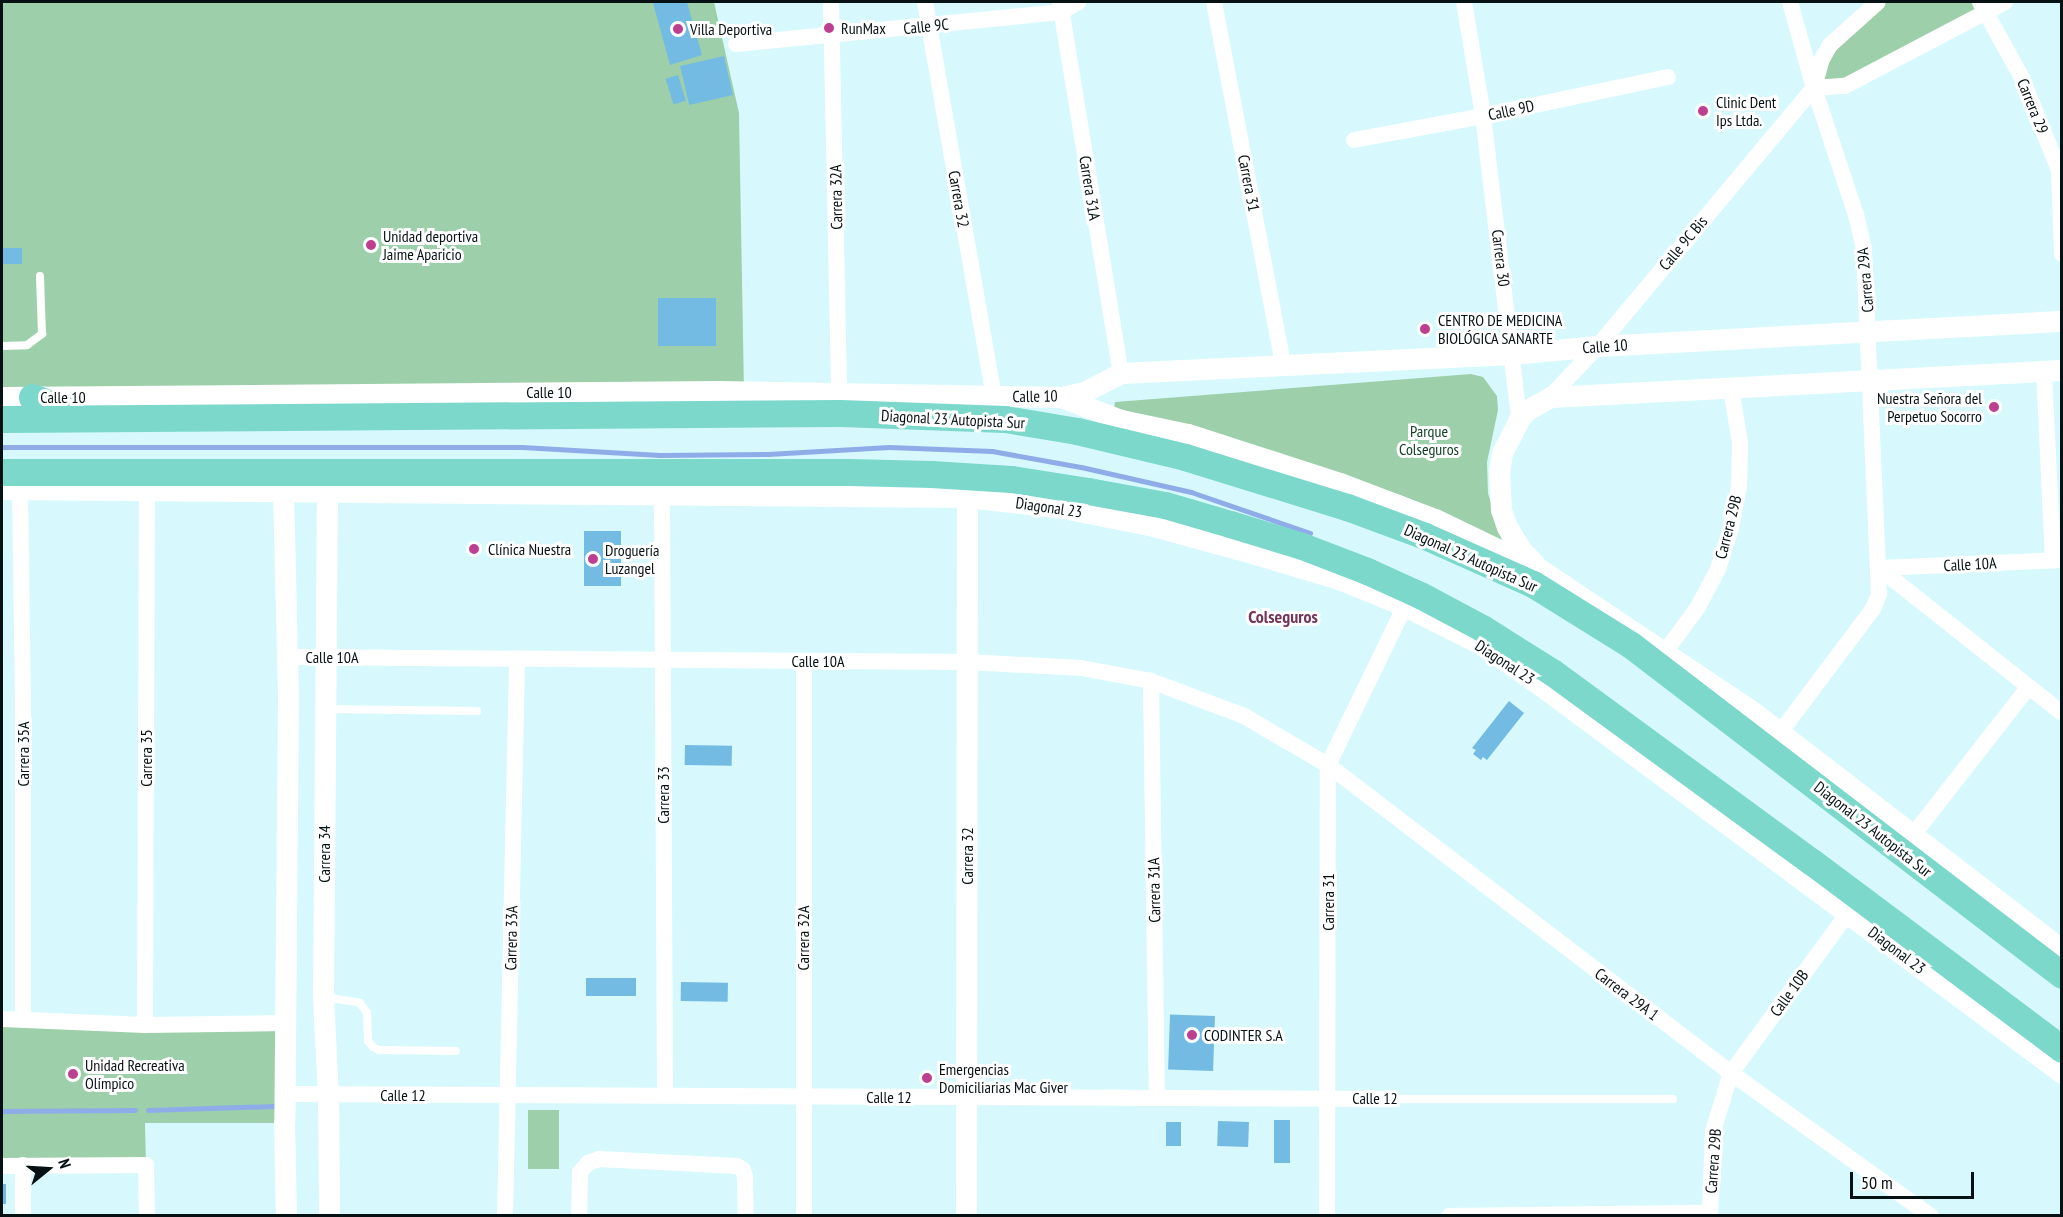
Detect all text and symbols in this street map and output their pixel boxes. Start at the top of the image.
street label: Calle 9C [902,14,950,38]
place label: RunMax [841,18,886,38]
place label: Villa Deportiva [690,19,772,39]
marker: RunMax [822,21,836,35]
marker: Villa Deportiva [671,22,685,36]
street label: Carrera 29 [2013,76,2053,136]
place label: Clinic Dent Ips Ltda. [1716,92,1777,130]
street label: Calle 9D [1486,96,1536,124]
marker: Clinic Dent Ips Ltda. [1694,102,1712,120]
street label: Carrera 31 [1234,153,1264,213]
street label: Carrera 31A [1075,154,1105,222]
street label: Carrera 32A [826,164,846,230]
street label: Carrera 32 [945,169,973,229]
street label: Calle 9C Bis [1655,212,1711,274]
place label: Unidad deportiva Jaime Aparicio [383,226,478,264]
street label: Carrera 30 [1488,228,1514,288]
marker: Unidad deportiva Jaime Aparicio [364,238,378,252]
street label: Carrera 29A [1853,247,1877,313]
place label: CENTRO DE MEDICINA BIOLÓGICA SANARTE [1438,310,1562,348]
marker: CENTRO DE MEDICINA BIOLÓGICA SANARTE [1416,320,1434,338]
street label: Calle 10 [1582,335,1628,357]
street label: Calle 10 [526,382,572,402]
street label: Calle 10 [1012,386,1058,406]
street label: Calle 10 [40,387,86,407]
place label: Nuestra Señora del Perpetuo Socorro [1877,388,1982,426]
marker: Nuestra Señora del Perpetuo Socorro [1987,400,2001,414]
street label: Diagonal 23 Autopista Sur [880,406,1026,432]
park label: Parque Colseguros [1399,421,1459,459]
street label: Diagonal 23 [1014,493,1084,521]
street label: Carrera 29B [1711,493,1745,561]
street label: Diagonal 23 Autopista Sur [1401,520,1541,596]
place label: Clínica Nuestra [488,539,571,559]
marker: Clínica Nuestra [465,540,483,558]
place label: Droguería Luzangel [605,540,659,578]
marker: Droguería Luzangel [586,552,600,566]
street label: Calle 10A [1943,553,1997,575]
district label: Colseguros [1248,606,1318,628]
street label: Diagonal 23 [1472,636,1538,688]
street label: Calle 10A [306,647,358,667]
street label: Calle 10A [792,651,844,671]
street label: Carrera 35A [13,721,33,787]
street label: Carrera 35 [136,729,156,787]
street label: Carrera 33 [653,766,673,824]
street label: Diagonal 23 Autopista Sur [1810,777,1936,881]
street label: Carrera 34 [314,825,334,883]
street label: Carrera 32 [957,827,977,885]
street label: Carrera 31A [1144,857,1164,923]
street label: Carrera 31 [1318,873,1338,931]
street label: Carrera 33A [501,905,521,971]
street label: Carrera 32A [793,905,813,971]
street label: Diagonal 23 [1864,922,1930,978]
street label: Carrera 29A 1 [1591,964,1663,1024]
street label: Calle 10B [1766,966,1812,1020]
place label: CODINTER S.A [1204,1025,1283,1045]
marker: CODINTER S.A [1185,1028,1199,1042]
place label: Unidad Recreativa Olímpico [85,1055,185,1093]
place label: Emergencias Domiciliarias Mac Giver [939,1059,1068,1097]
marker: Unidad Recreativa Olímpico [66,1067,80,1081]
marker: Emergencias Domiciliarias Mac Giver [920,1071,934,1085]
street label: Calle 12 [380,1085,426,1105]
street label: Calle 12 [866,1087,912,1107]
street label: Calle 12 [1352,1088,1398,1108]
street label: Carrera 29B [1701,1128,1725,1194]
north arrow [18,1139,78,1199]
text: N [54,1156,76,1171]
scale bar [1853,1160,1978,1198]
text: 50 m [1861,1171,1893,1194]

